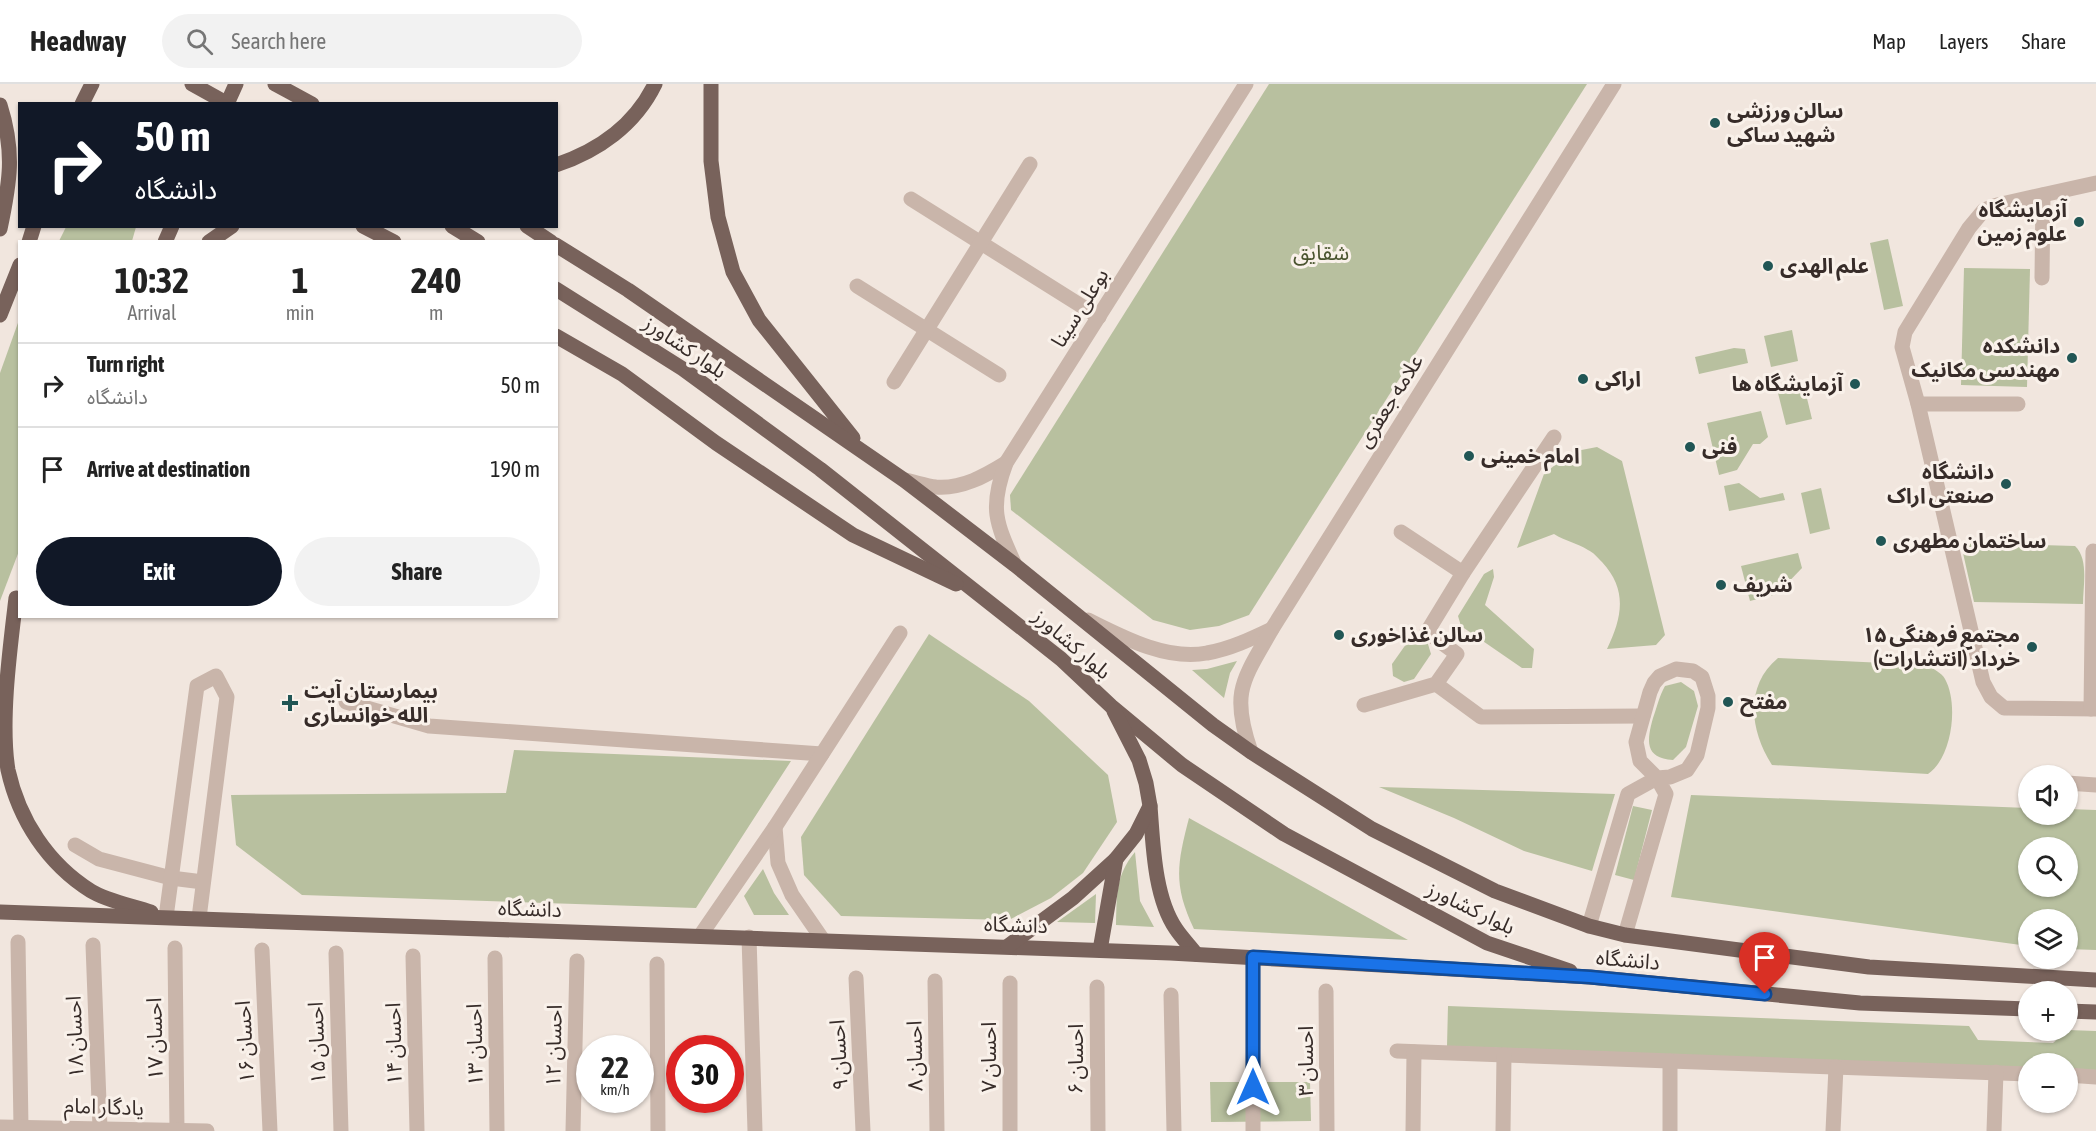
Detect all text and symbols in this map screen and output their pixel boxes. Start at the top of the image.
search box [162,14,582,68]
text: Headway [30,25,126,57]
icon: search [183,25,216,58]
text: Search here [231,28,326,54]
text: Map [1872,29,1906,53]
text: Layers [1939,29,1989,53]
text: Share [2022,29,2066,53]
place label: سالن ورزشی شهید ساکی [1727,98,1843,147]
text: 50 m [135,112,210,160]
marker: سالن ورزشی شهید ساکی [1708,116,1722,130]
icon: right [36,126,114,204]
text: دانشگاه [135,174,217,205]
place label: آزمایشگاه علوم زمین [1977,197,2068,250]
marker: آزمایشگاه علوم زمین [2072,215,2086,229]
park label: شقایق [1293,240,1349,266]
place label: علم الهدی [1780,253,1869,281]
text: 10:32 [114,259,189,301]
text: 1 [292,259,308,301]
text: 240 [411,259,462,301]
marker: علم الهدی [1761,259,1775,273]
street label: بوعلی سینا [1046,264,1114,352]
text: Arrival [127,301,176,324]
text: min [286,301,314,324]
text: m [429,301,443,324]
street label: بلوار کشاورز [638,309,732,383]
place label: دانشکده مهندسی مکانیک [1911,333,2060,382]
street label: علامه جعفری [1351,349,1428,452]
text: Turn right [87,351,164,377]
marker: دانشکده مهندسی مکانیک [2065,351,2079,365]
place label: اراکی [1595,366,1641,391]
icon: right [36,369,69,402]
place label: آزمایشگاه ها [1731,371,1844,396]
text: 50 m [500,372,540,398]
marker: اراکی [1576,372,1590,386]
marker: آزمایشگاه ها [1848,377,1862,391]
text: دانشگاه [87,385,148,408]
place label: فنی [1702,434,1737,459]
marker: فنی [1683,440,1697,454]
place label: امام خمینی [1481,443,1580,472]
marker: امام خمینی [1462,449,1476,463]
icon: arrive [36,453,69,486]
text: Arrive at destination [87,456,250,482]
text: 190 m [490,456,540,482]
place label: دانشگاه صنعتی اراک [1887,459,1994,508]
marker: دانشگاه صنعتی اراک [1999,477,2013,491]
place label: ساختمان مطهری [1893,528,2047,553]
marker: ساختمان مطهری [1874,534,1888,548]
button: Exit [36,537,282,606]
button: Share [294,537,540,606]
place label: شریف [1733,572,1793,597]
marker: شریف [1714,578,1728,592]
street label: بلوار کشاورز [1028,602,1116,684]
place label: سالن غذاخوری [1351,622,1483,647]
place label: مجتمع فرهنگی ۱۵ خرداد (انتشارات) [1862,622,2020,671]
marker: سالن غذاخوری [1332,628,1346,642]
marker: مجتمع فرهنگی ۱۵ خرداد (انتشارات) [2025,640,2039,654]
place label: بیمارستان آیت الله خوانساری [304,678,438,727]
place label: مفتح [1740,689,1787,717]
marker: بیمارستان آیت الله خوانساری [281,694,299,712]
marker: مفتح [1721,695,1735,709]
map controls [2018,765,2078,1113]
button: sound [2018,765,2078,825]
button: search [2018,837,2078,897]
street label: بلوار کشاورز [1422,875,1519,940]
street label: دانشگاه [498,895,562,921]
button: layers [2018,909,2078,969]
street label: دانشگاه [984,911,1048,937]
pin [1739,932,1790,994]
icon: arrive [1748,941,1781,974]
street label: دانشگاه [1595,944,1661,974]
button: + [2018,981,2078,1041]
street label: احسان ۱۸ [61,995,88,1079]
street label: احسان ۱۷ [141,997,168,1081]
street label: احسان ۱۶ [230,1000,259,1084]
street label: احسان ۱۵ [303,1001,330,1085]
street label: احسان ۱۴ [380,1002,407,1086]
street label: احسان ۱۳ [461,1003,488,1087]
street label: احسان ۱۲ [540,1004,567,1088]
street label: احسان ۹ [824,1019,853,1091]
street label: احسان ۸ [901,1020,928,1092]
street label: احسان ۷ [976,1022,1001,1092]
street label: احسان ۶ [1063,1024,1088,1094]
street label: احسان ۳ [1293,1026,1318,1096]
speed limit sign: 30 [666,1035,744,1113]
text: 22 [601,1050,629,1084]
button: − [2018,1053,2078,1113]
position arrow [1221,1055,1285,1119]
text: km/h [600,1081,630,1098]
street label: یادگار امام [63,1093,144,1124]

